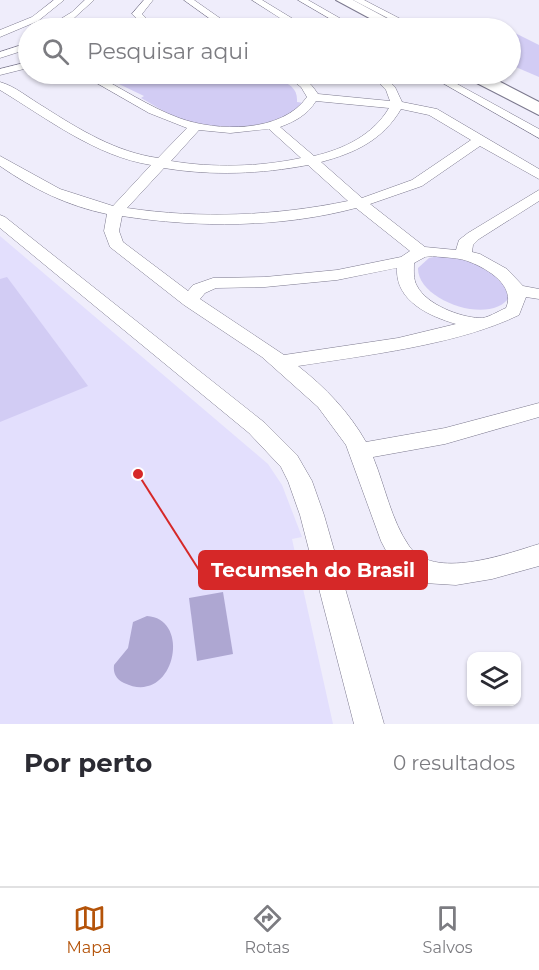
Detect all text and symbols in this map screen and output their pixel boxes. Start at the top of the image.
search box [18,18,521,84]
icon: search [39,35,72,68]
text: Pesquisar aqui [87,38,249,65]
callout: Tecumseh do Brasil [199,551,427,589]
text: Tecumseh do Brasil [211,558,415,582]
map controls [467,652,521,706]
button: layers [467,652,521,706]
text: Por perto [24,747,152,779]
text: 0 resultados [393,751,515,775]
tab: Mapa [67,902,111,957]
tab: Rotas [245,902,290,957]
tab: Salvos [423,902,472,957]

